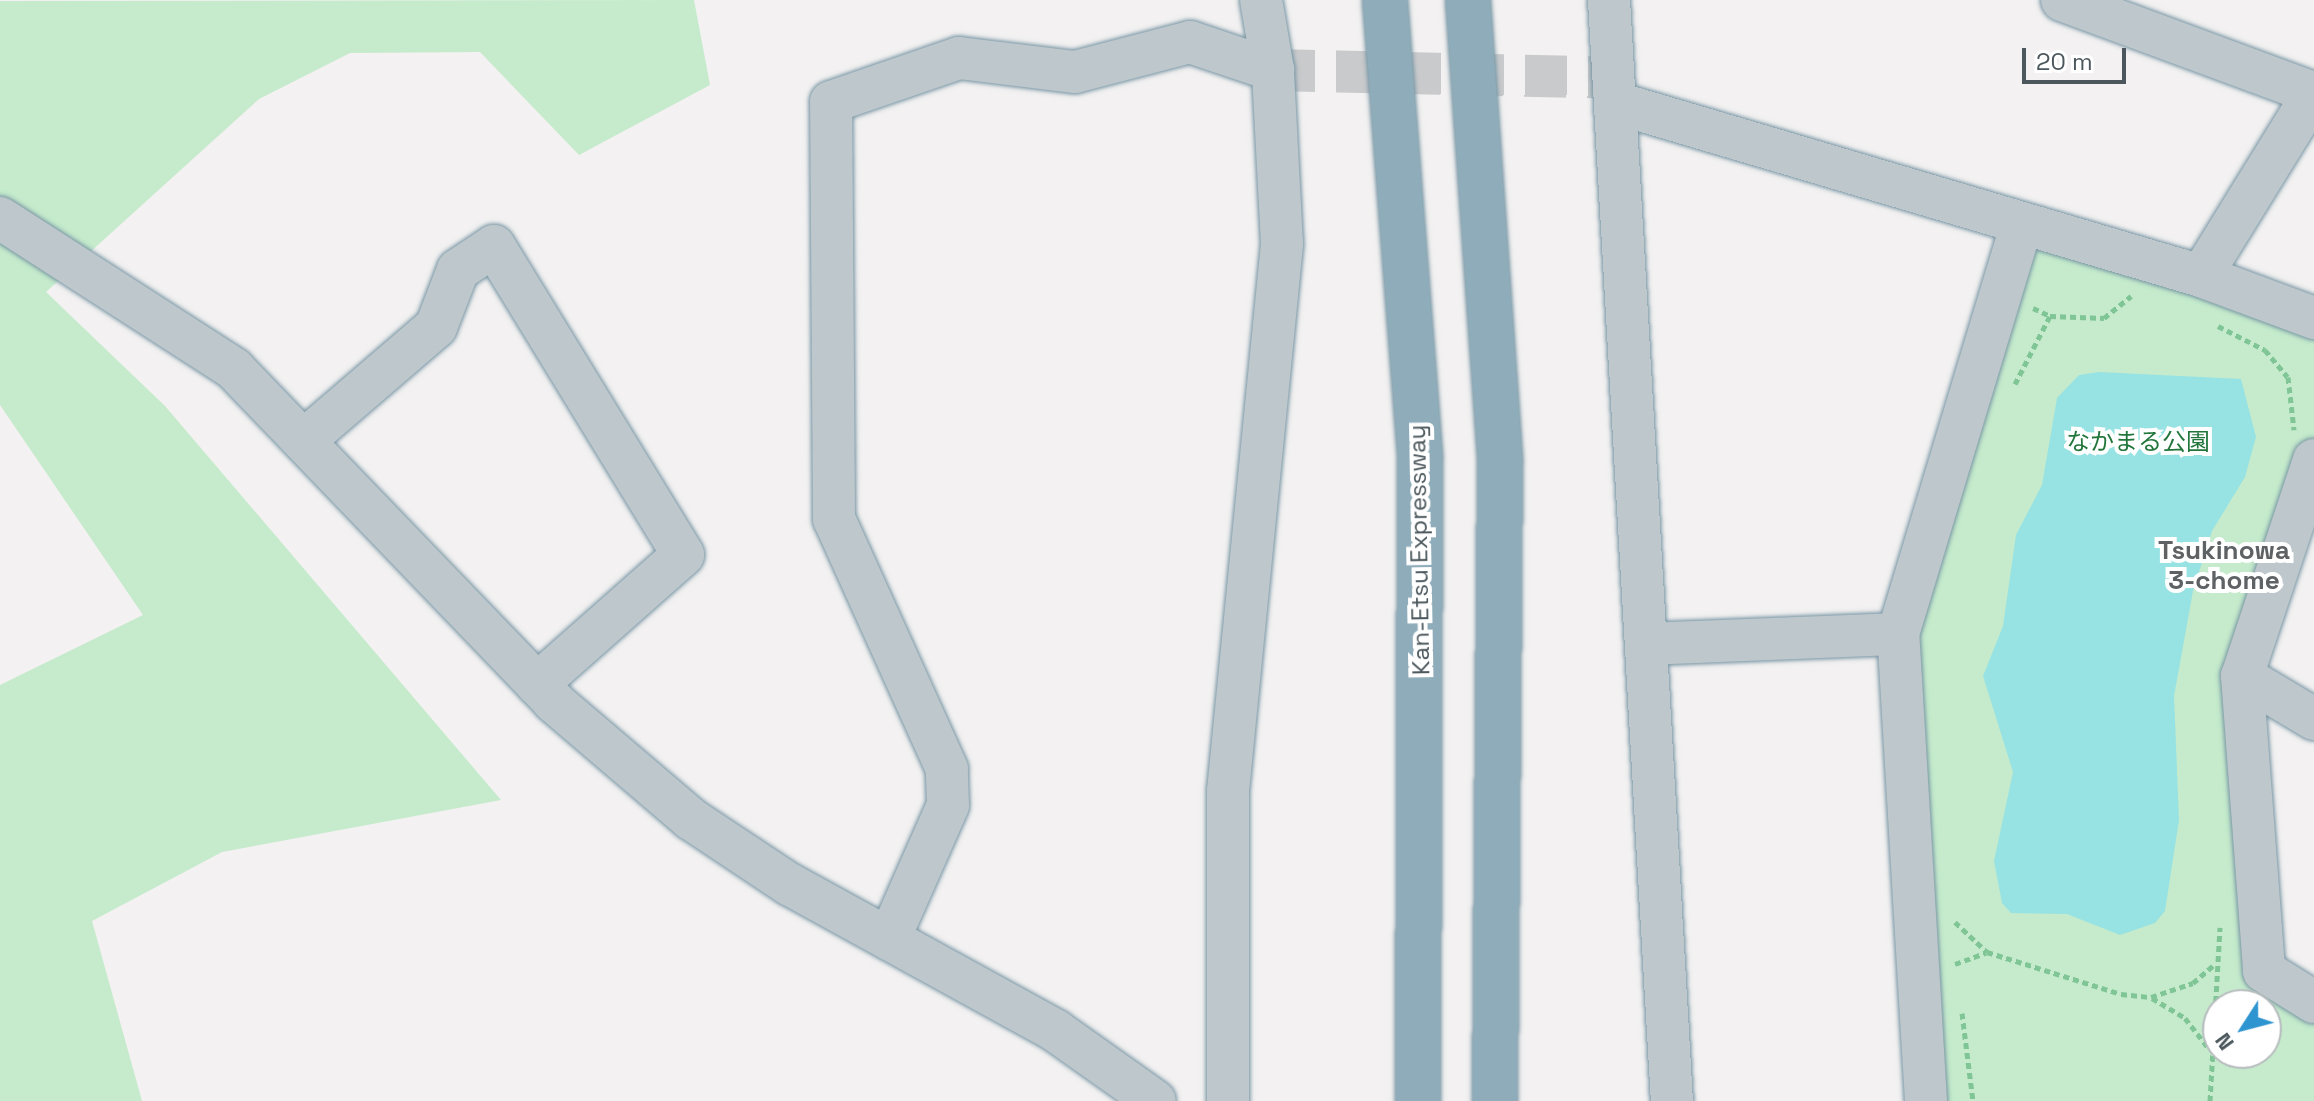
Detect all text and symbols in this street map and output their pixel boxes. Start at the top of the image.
scale bar [2026,32,2130,82]
text: 20 m [2036,46,2093,77]
street label: Kan-Etsu Expressway [1402,425,1436,675]
park label: なかまる公園 [2066,428,2210,456]
district label: Tsukinowa 3-chome [2158,535,2290,596]
north arrow [2202,989,2282,1069]
text: N [2209,1028,2240,1056]

